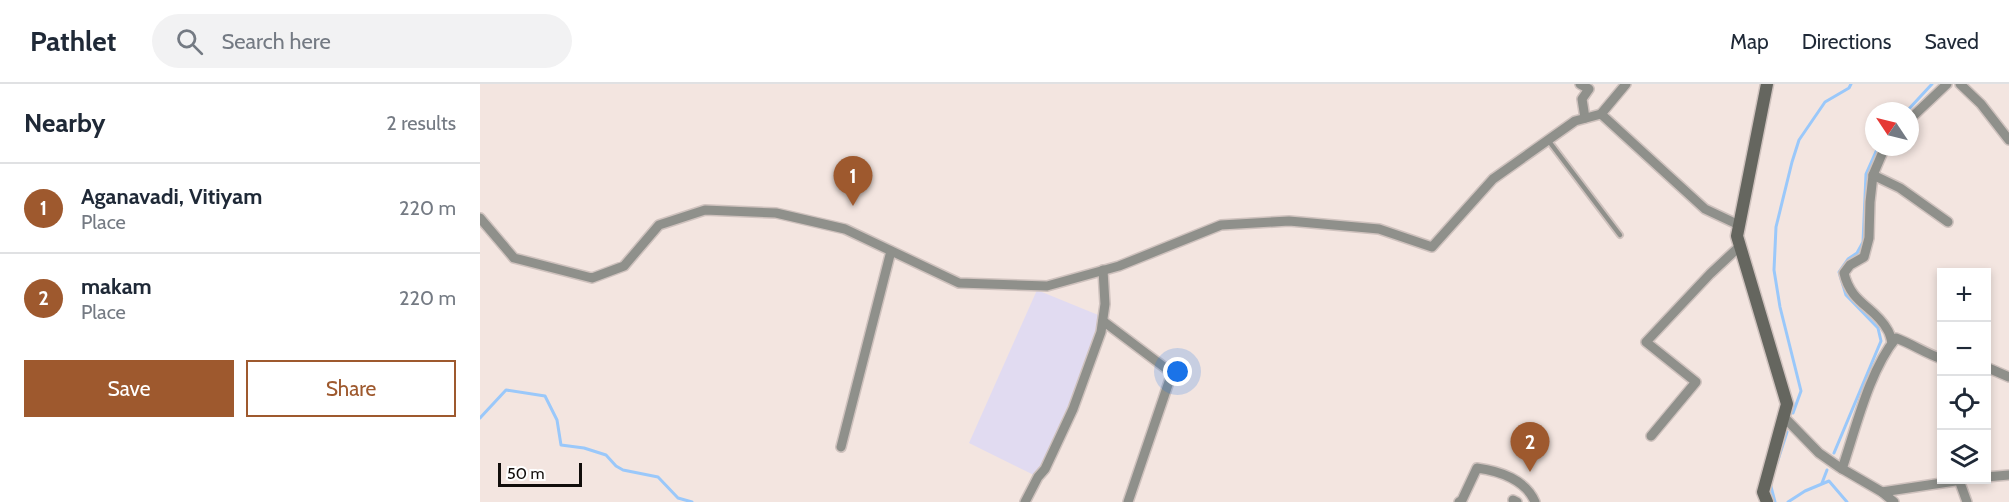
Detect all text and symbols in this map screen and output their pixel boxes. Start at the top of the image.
search box [152,14,572,68]
text: Pathlet [30,24,116,58]
icon: search [173,25,206,58]
text: Search here [221,28,331,55]
text: Map [1730,29,1769,54]
text: Directions [1802,29,1891,54]
text: Saved [1924,29,1979,54]
north arrow [1865,102,1919,156]
text: Nearby [24,107,105,139]
text: 2 results [386,111,456,135]
pin: 1 [834,156,872,206]
text: Aganavadi, Vitiyam [81,183,262,210]
text: 1 [40,196,47,220]
text: 220 m [399,196,456,220]
text: Place [81,210,126,234]
map controls [1937,268,1991,484]
button: + [1937,268,1991,322]
text: makam [81,273,152,300]
text: 2 [38,286,49,310]
text: 220 m [399,286,456,310]
text: Place [81,300,126,324]
button: − [1937,322,1991,376]
your location [1163,357,1192,386]
button: Save [24,360,234,417]
button: Share [246,360,456,417]
button: locate [1937,376,1991,430]
pin: 2 [1510,422,1550,472]
button: layers [1937,430,1991,484]
scale bar [498,460,582,488]
text: 50 m [507,464,544,483]

